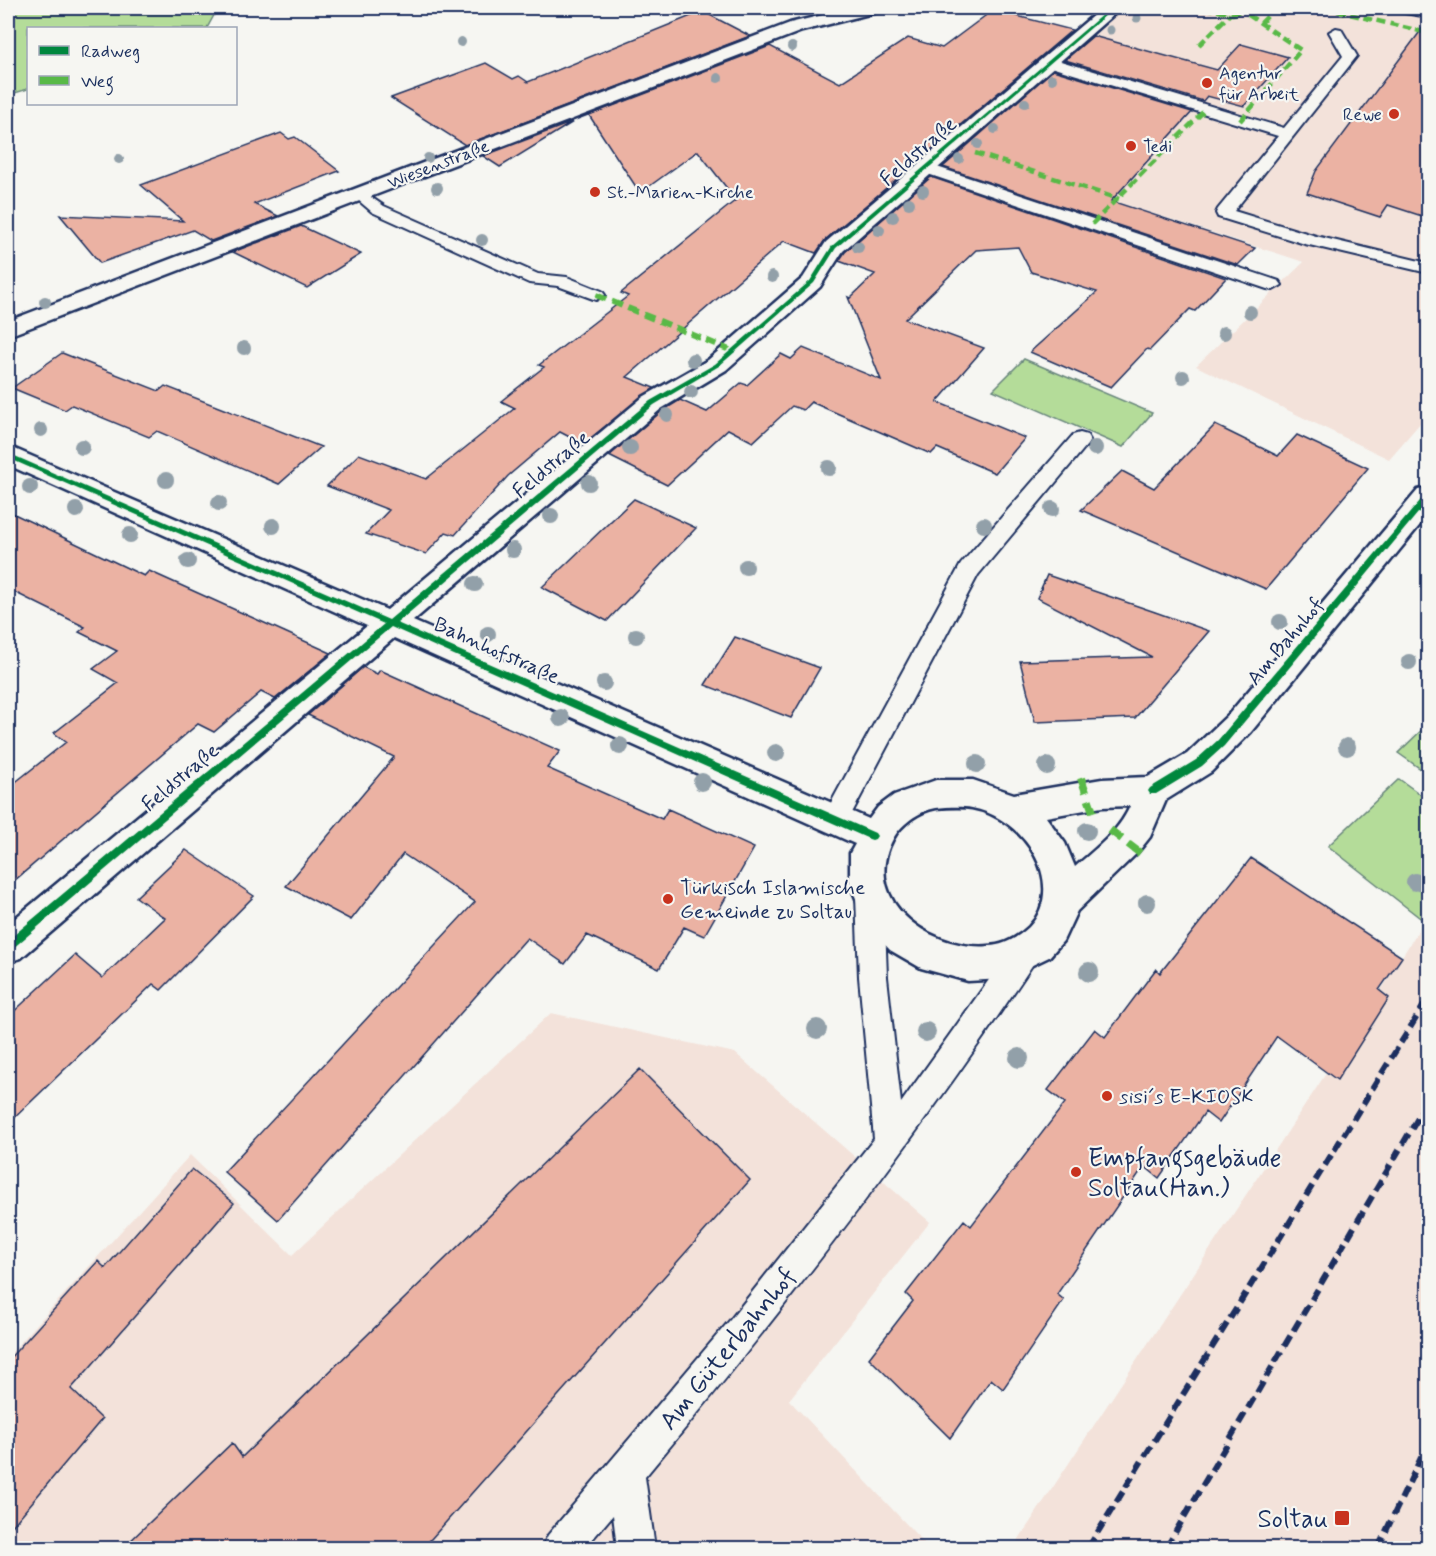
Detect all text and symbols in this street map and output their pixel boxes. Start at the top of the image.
legend [27,27,237,105]
text: Radweg [81,40,140,64]
place label: Agentur für Arbeit [1219,62,1300,107]
text: Weg [81,70,114,96]
marker: Agentur für Arbeit [1200,76,1214,90]
place label: Rewe [1343,103,1382,127]
marker: Rewe [1387,107,1401,121]
street label: Feldstraße [874,111,963,193]
street label: Wiesenstraße [384,134,493,195]
place label: Tedi [1143,135,1172,159]
marker: Tedi [1124,139,1138,153]
place label: St.-Marien-Kirche [607,181,754,205]
marker: St.-Marien-Kirche [588,185,602,199]
street label: Feldstraße [507,424,596,505]
street label: Am Bahnhof [1241,592,1331,692]
street label: Bahnhofstraße [429,611,564,691]
street label: Feldstraße [136,737,225,818]
place label: Türkisch Islamische Gemeinde zu Soltau [680,874,865,926]
marker: Türkisch Islamische Gemeinde zu Soltau [661,892,675,906]
place label: sisi´s E-KIOSK [1119,1083,1253,1111]
marker: sisi´s E-KIOSK [1100,1089,1114,1103]
place label: Empfangsgebäude Soltau(Han.) [1088,1142,1282,1206]
marker: Empfangsgebäude Soltau(Han.) [1069,1165,1083,1179]
street label: Am Güterbahnhof [652,1261,805,1438]
place label: Soltau [1257,1503,1328,1537]
marker: Soltau [1333,1509,1351,1527]

